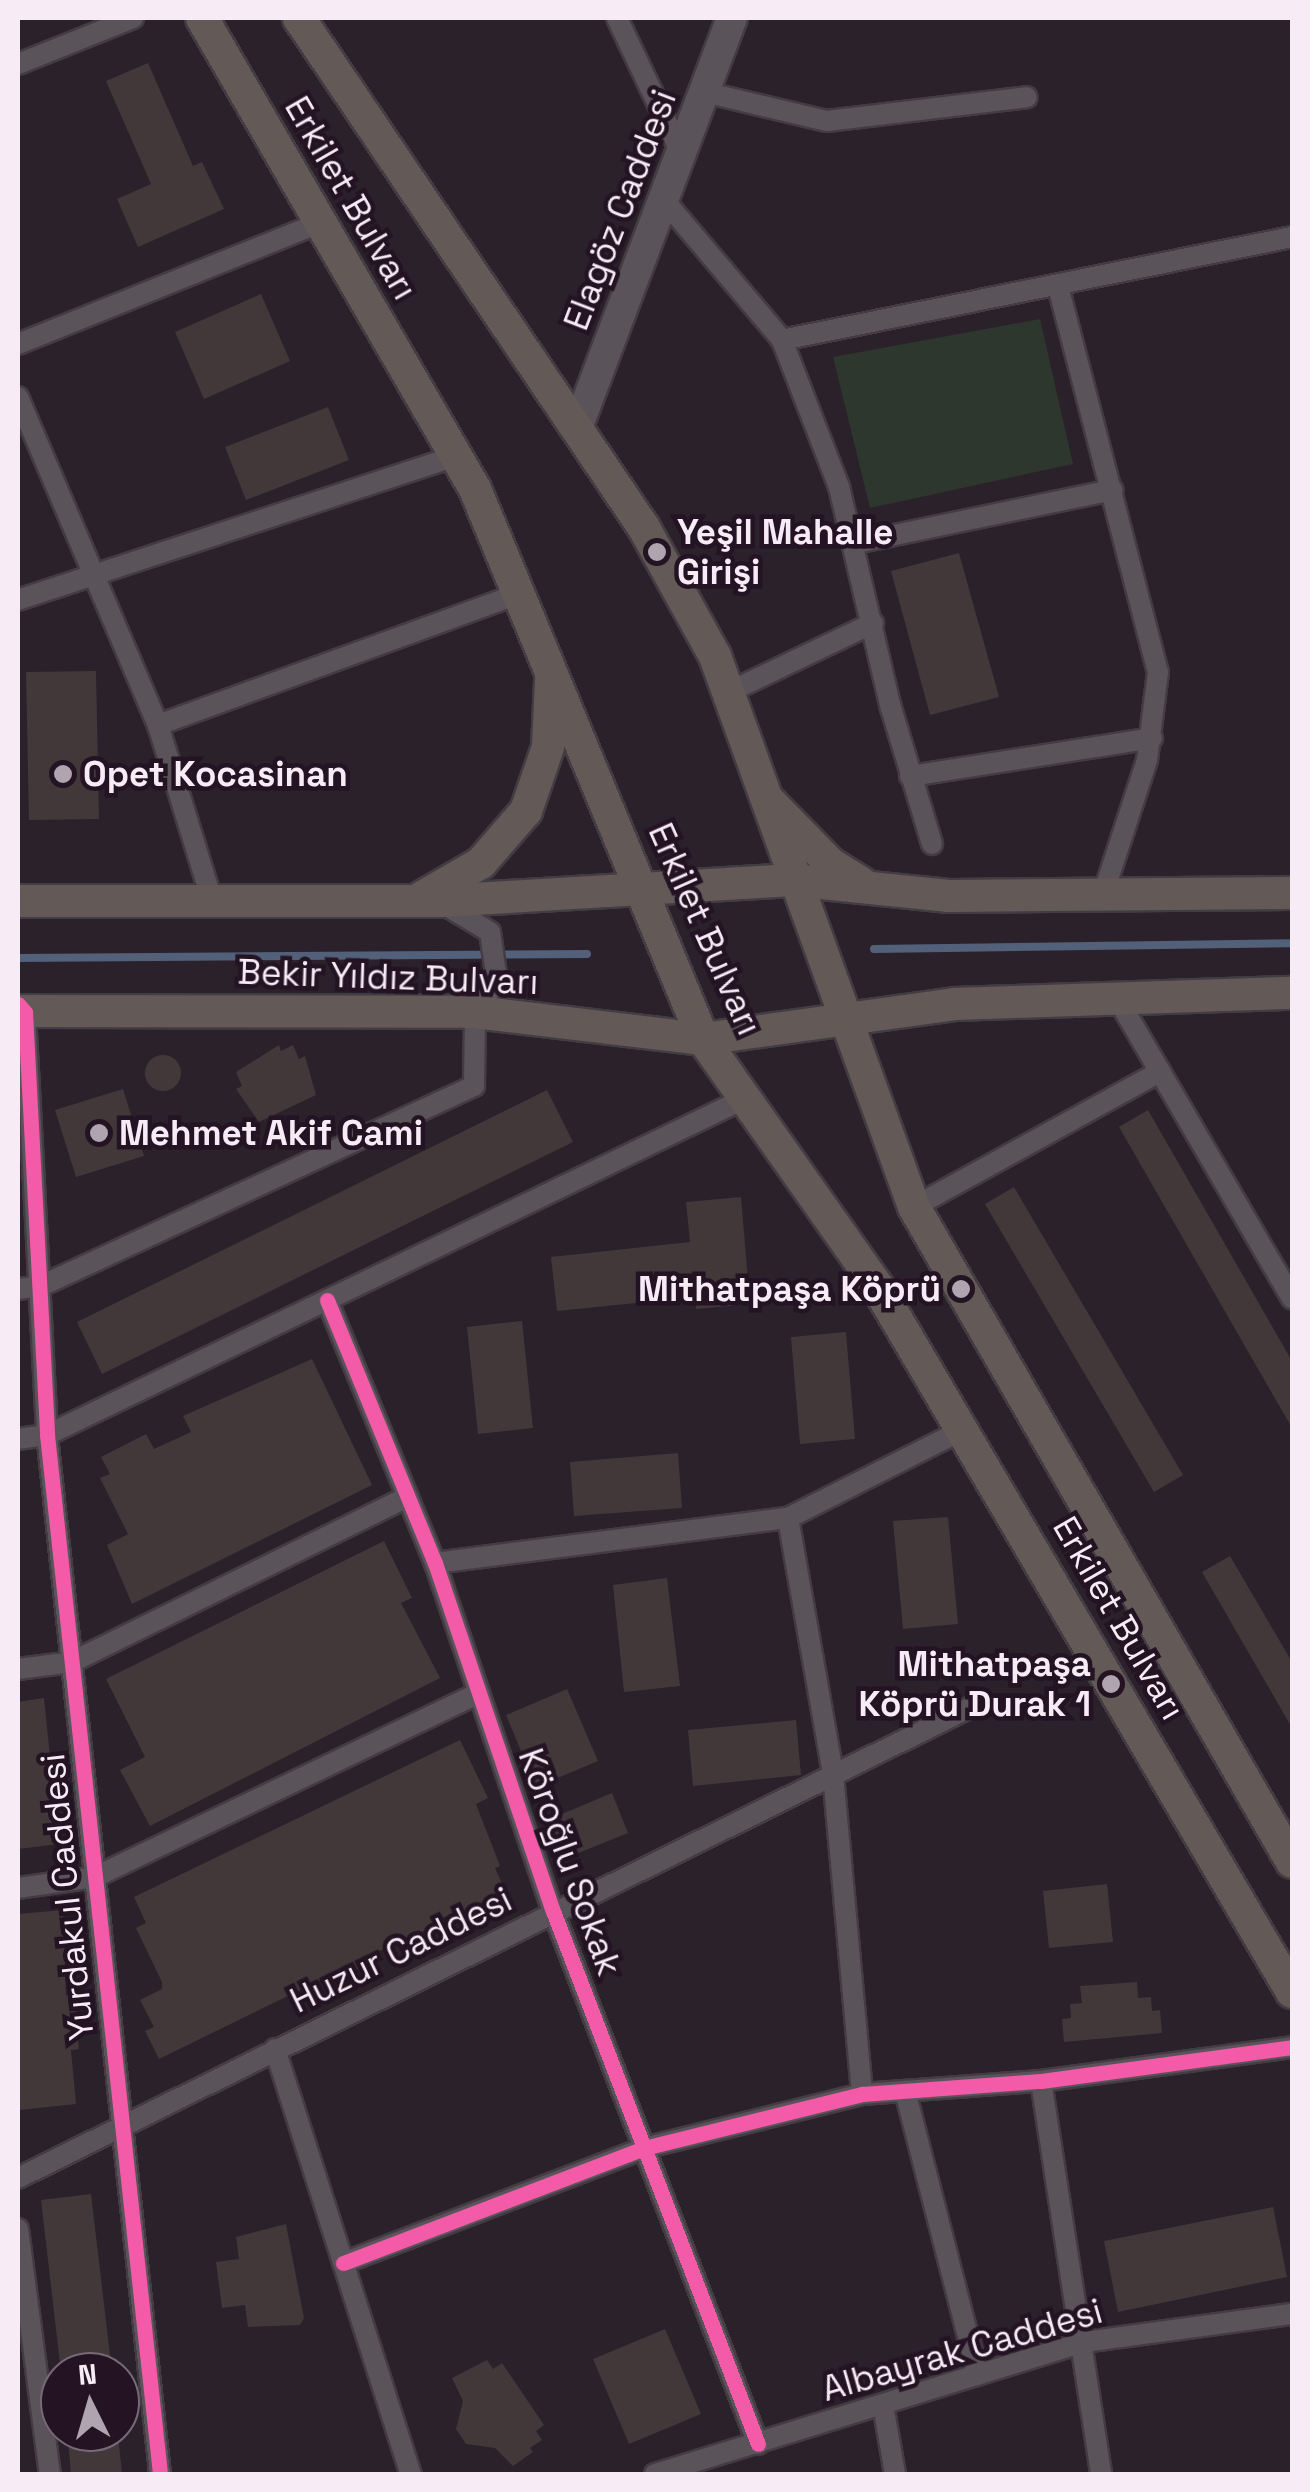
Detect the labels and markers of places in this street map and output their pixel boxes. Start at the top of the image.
place label: Yeşil Mahalle Girişi [677,511,894,593]
marker: Yeşil Mahalle Girişi [646,541,668,563]
place label: Opet Kocasinan [83,753,348,795]
marker: Opet Kocasinan [52,763,74,785]
place label: Mehmet Akif Cami [119,1112,423,1154]
marker: Mehmet Akif Cami [88,1122,110,1144]
place label: Mithatpaşa Köprü [638,1268,941,1310]
marker: Mithatpaşa Köprü [950,1278,972,1300]
place label: Mithatpaşa Köprü Durak 1 [859,1643,1091,1725]
marker: Mithatpaşa Köprü Durak 1 [1100,1673,1122,1695]

